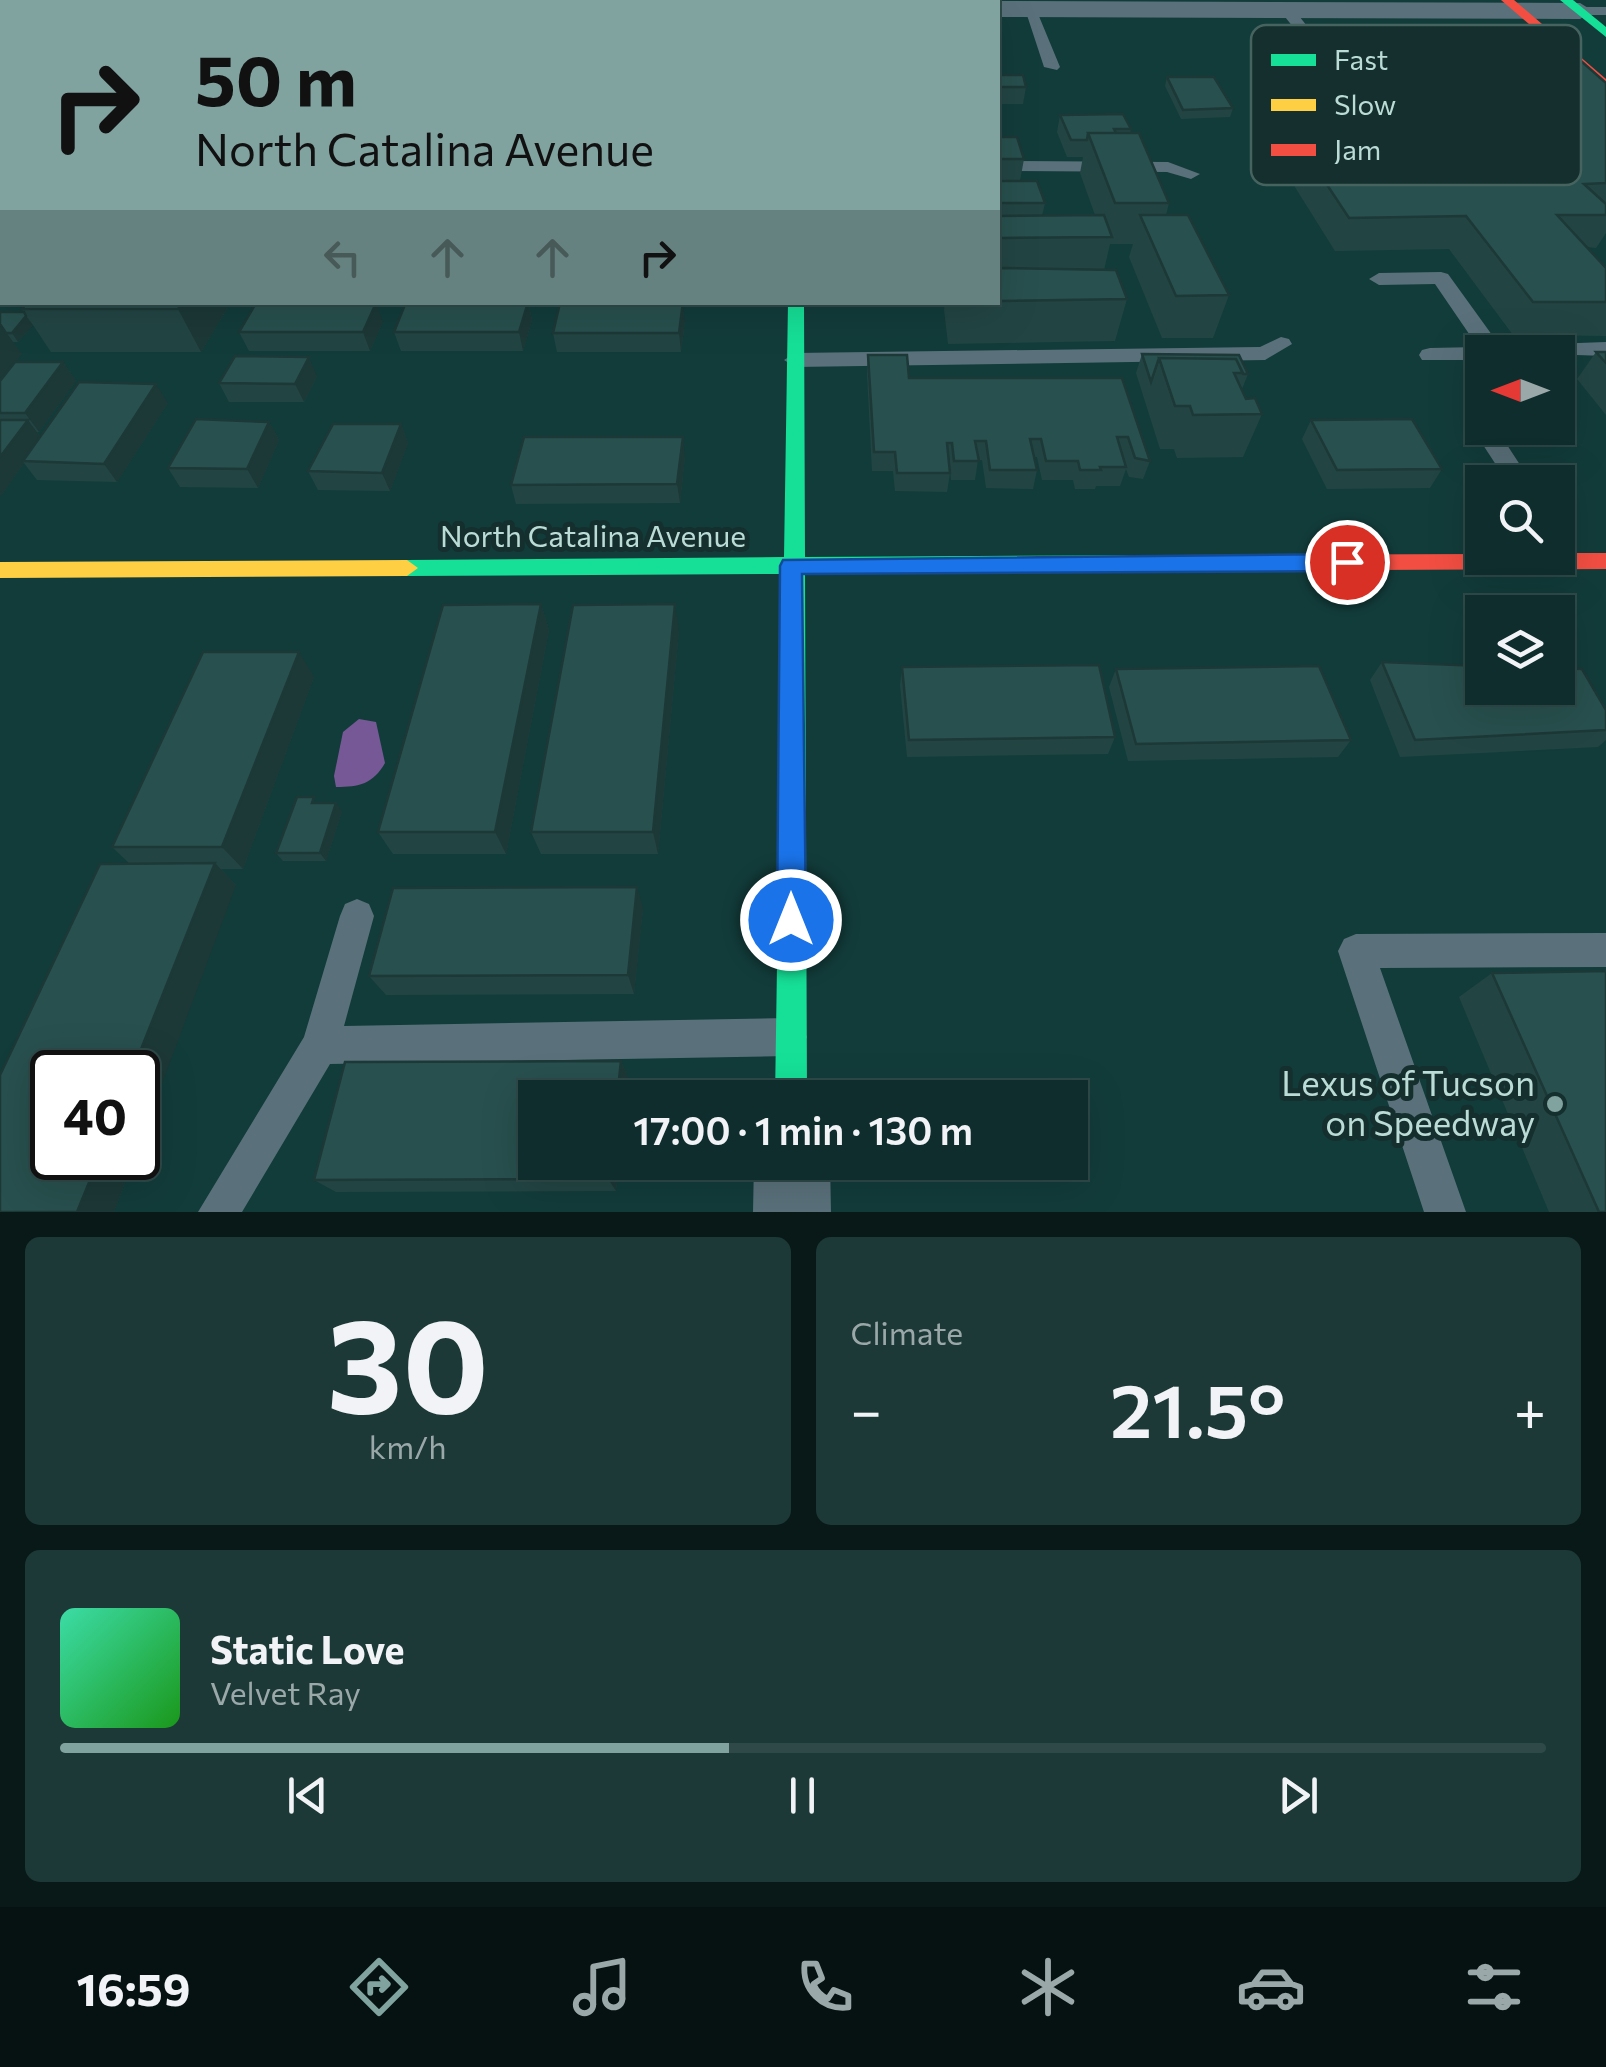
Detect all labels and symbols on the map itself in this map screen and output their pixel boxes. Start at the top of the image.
legend [1251,25,1581,185]
text: Fast [1334,42,1388,76]
text: Slow [1334,87,1396,121]
text: Jam [1334,132,1381,166]
north arrow [1465,335,1575,445]
street label: North Catalina Avenue [440,516,746,553]
pin [1305,520,1390,605]
position arrow [739,868,843,972]
speed limit sign: 40 [30,1050,160,1180]
place label: Lexus of Tucson on Speedway [1281,1060,1535,1143]
marker: Lexus of Tucson on Speedway [1544,1093,1566,1115]

